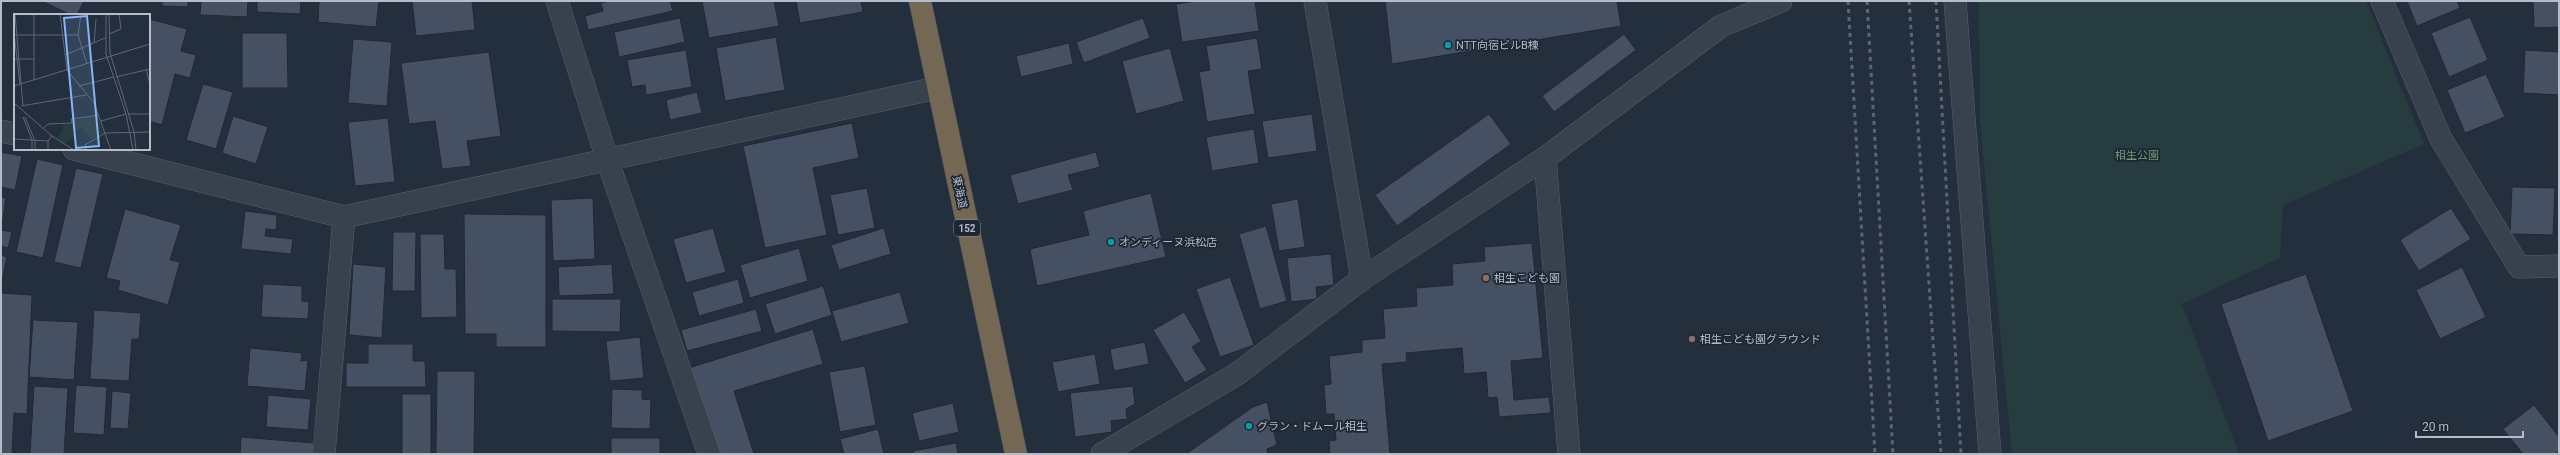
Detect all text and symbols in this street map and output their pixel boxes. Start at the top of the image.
inset map [14,14,150,150]
place label: NTT向宿ビルB棟 [1456,39,1539,52]
marker: NTT向宿ビルB棟 [1443,40,1453,50]
park label: 相生公園 [2115,149,2159,162]
street label: 東海道 [950,175,969,210]
road number: 152 [954,220,980,236]
place label: オンディーヌ浜松店 [1119,236,1217,249]
marker: オンディーヌ浜松店 [1106,237,1116,247]
place label: 相生こども園 [1494,272,1560,285]
marker: 相生こども園 [1481,273,1491,283]
place label: 相生こども園グラウンド [1700,333,1821,346]
marker: 相生こども園グラウンド [1687,334,1697,344]
scale bar [2416,413,2523,439]
place label: グラン・ドムール相生 [1257,420,1367,433]
text: 20 m [2422,420,2449,434]
marker: グラン・ドムール相生 [1244,421,1254,431]

